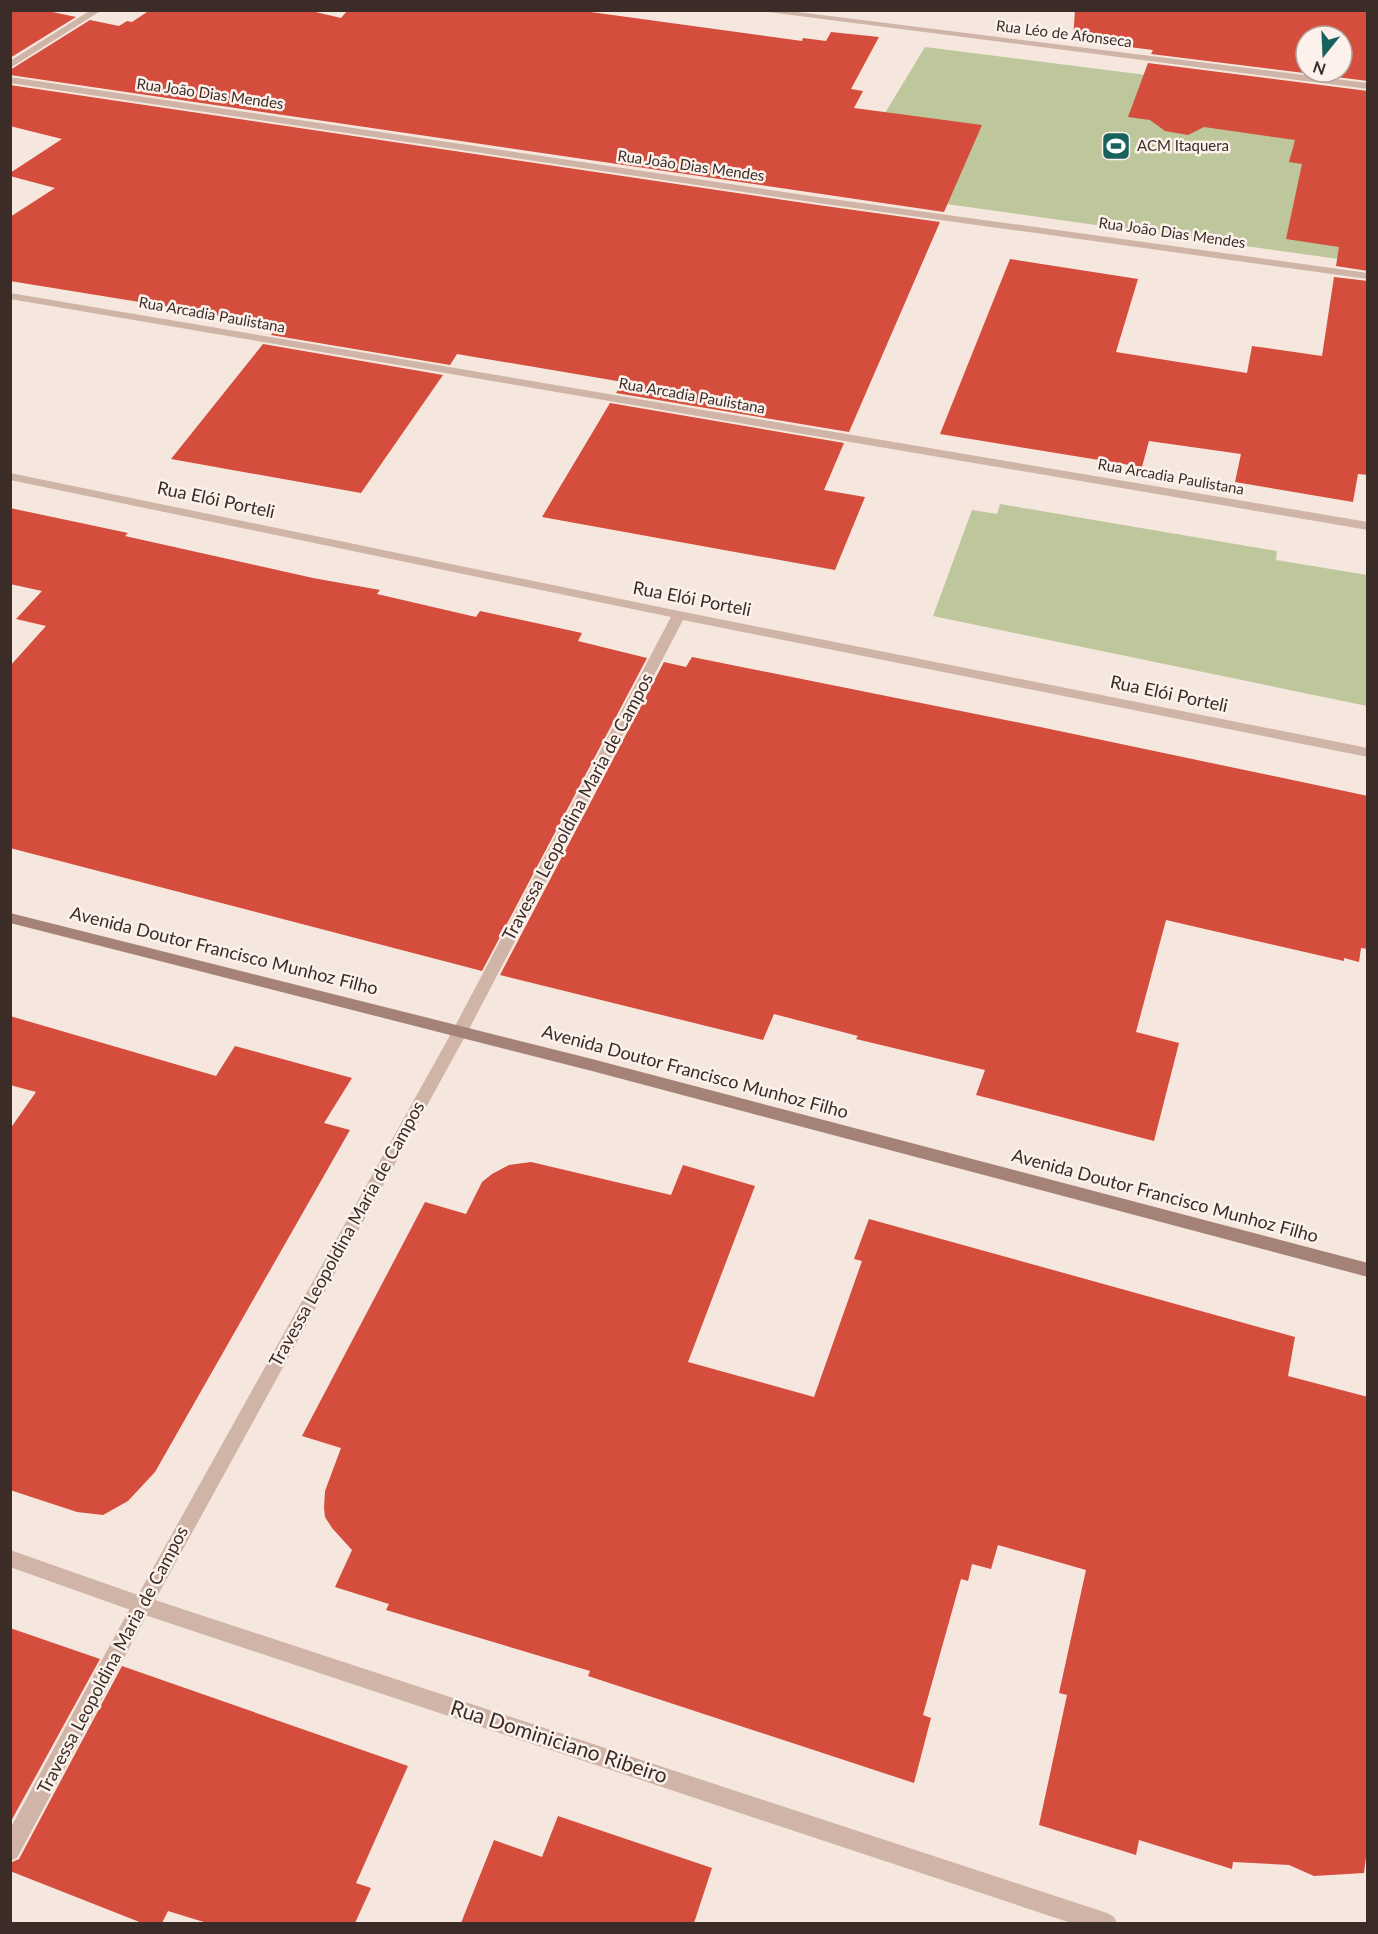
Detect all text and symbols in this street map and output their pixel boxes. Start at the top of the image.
street label: Rua Léo de Afonseca [995,16,1133,50]
north arrow [1294,24,1354,84]
text: N [1310,58,1328,80]
street label: Rua João Dias Mendes [136,74,285,112]
sports icon: ACM Itaquera [1100,130,1132,162]
place label: ACM Itaquera [1137,136,1229,154]
street label: Rua João Dias Mendes [617,146,766,184]
street label: Rua João Dias Mendes [1098,213,1247,251]
street label: Rua Arcadia Paulistana [138,292,287,336]
street label: Rua Arcadia Paulistana [618,373,767,417]
street label: Rua Arcadia Paulistana [1097,454,1246,498]
street label: Rua Elói Porteli [155,476,277,522]
street label: Rua Elói Porteli [631,576,753,620]
street label: Travessa Leopoldina Maria de Campos [497,669,657,944]
street label: Rua Elói Porteli [1108,670,1230,716]
street label: Avenida Doutor Francisco Munhoz Filho [68,901,380,999]
street label: Avenida Doutor Francisco Munhoz Filho [540,1019,851,1123]
street label: Travessa Leopoldina Maria de Campos [264,1097,429,1370]
street label: Avenida Doutor Francisco Munhoz Filho [1010,1143,1321,1247]
street label: Travessa Leopoldina Maria de Campos [32,1522,192,1797]
street label: Rua Dominiciano Ribeiro [448,1694,671,1788]

